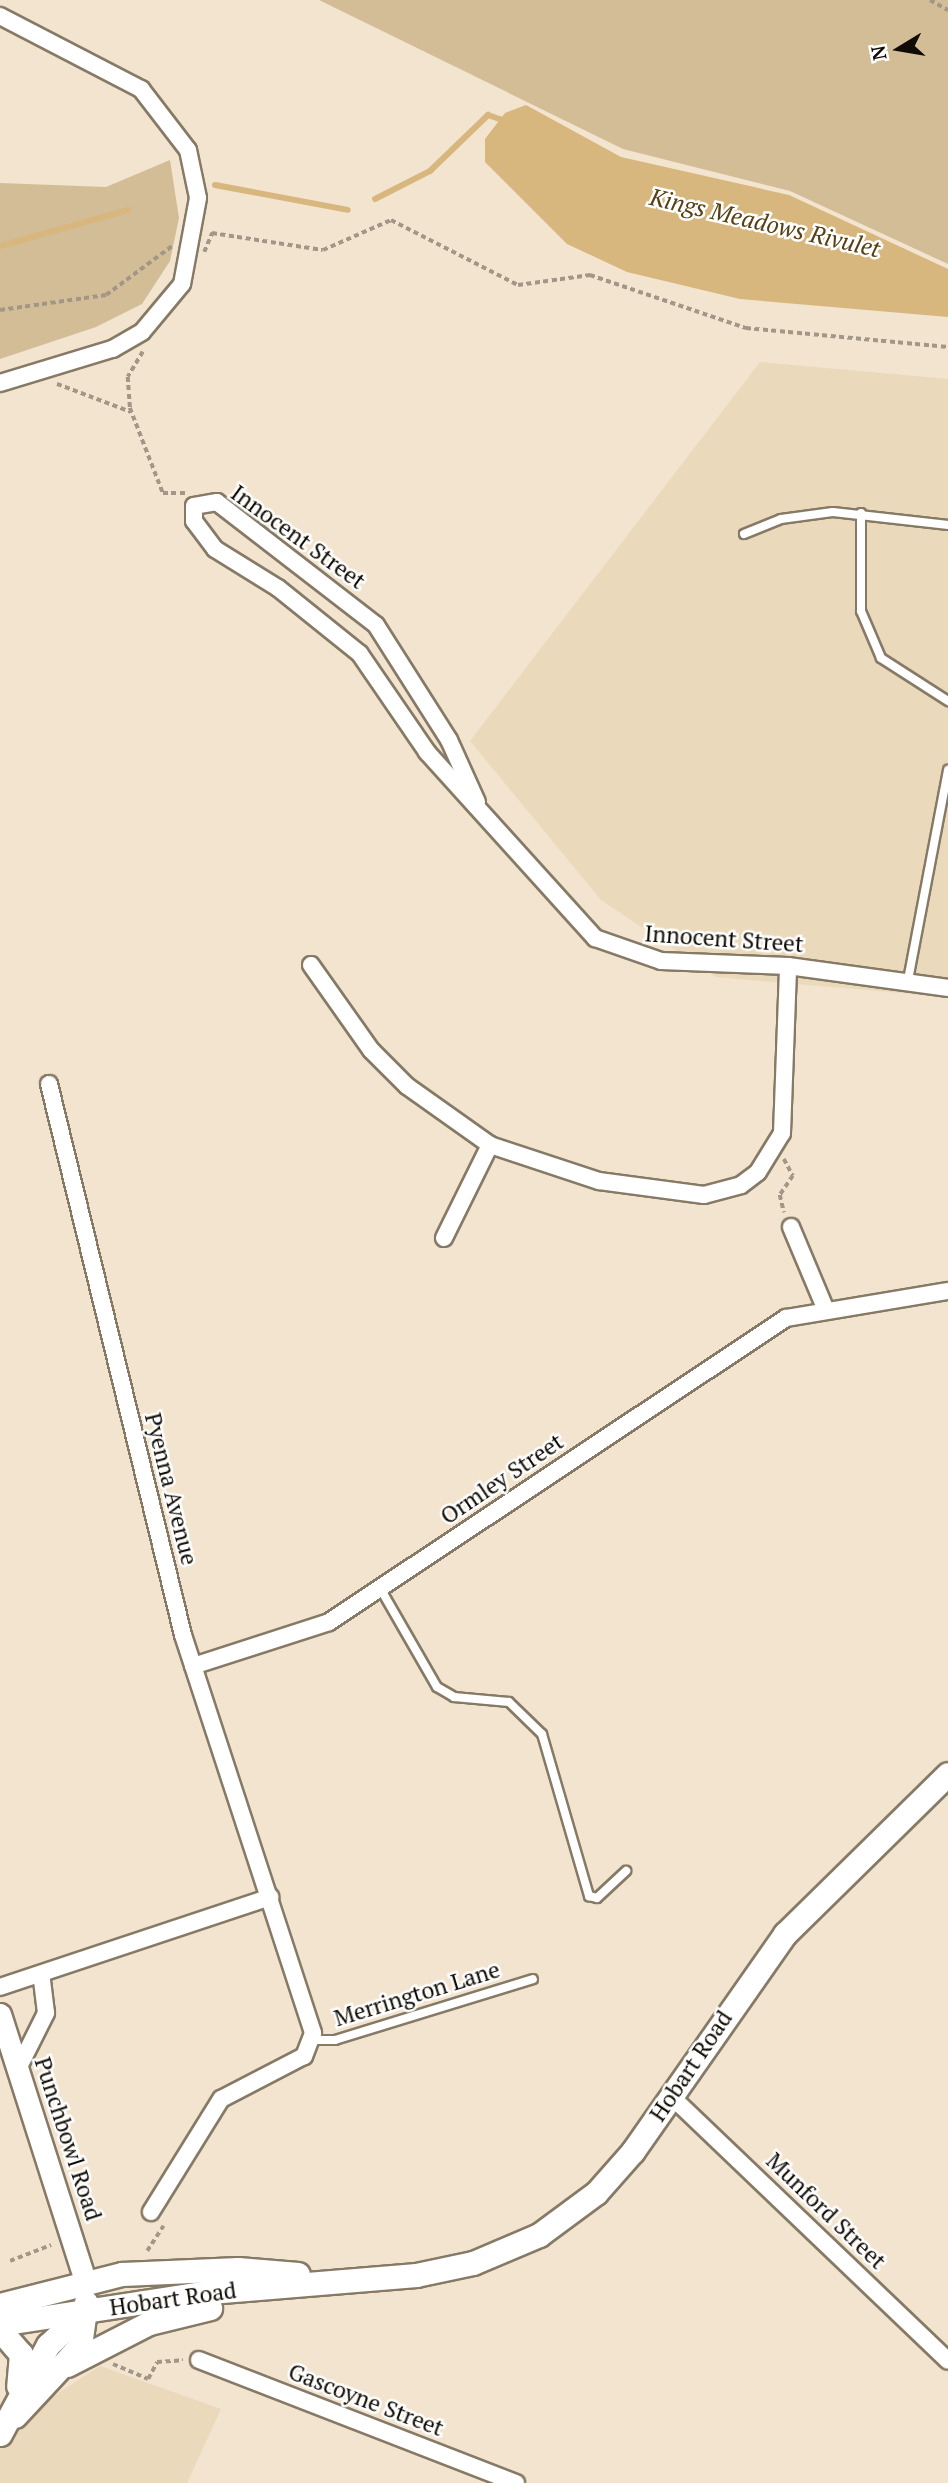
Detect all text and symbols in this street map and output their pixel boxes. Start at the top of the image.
north arrow [864,14,934,84]
text: N [864,44,892,63]
water label: Kings Meadows Rivulet [647,182,883,264]
street label: Innocent Street [226,479,370,595]
street label: Innocent Street [644,920,804,958]
street label: Pyenna Avenue [139,1410,203,1568]
street label: Ormley Street [435,1428,569,1530]
street label: Merrington Lane [331,1956,503,2032]
street label: Hobart Road [644,2005,738,2127]
street label: Punchbowl Road [29,2054,107,2224]
street label: Munford Street [760,2147,892,2275]
street label: Hobart Road [108,2276,238,2322]
street label: Gascoyne Street [285,2358,447,2442]

